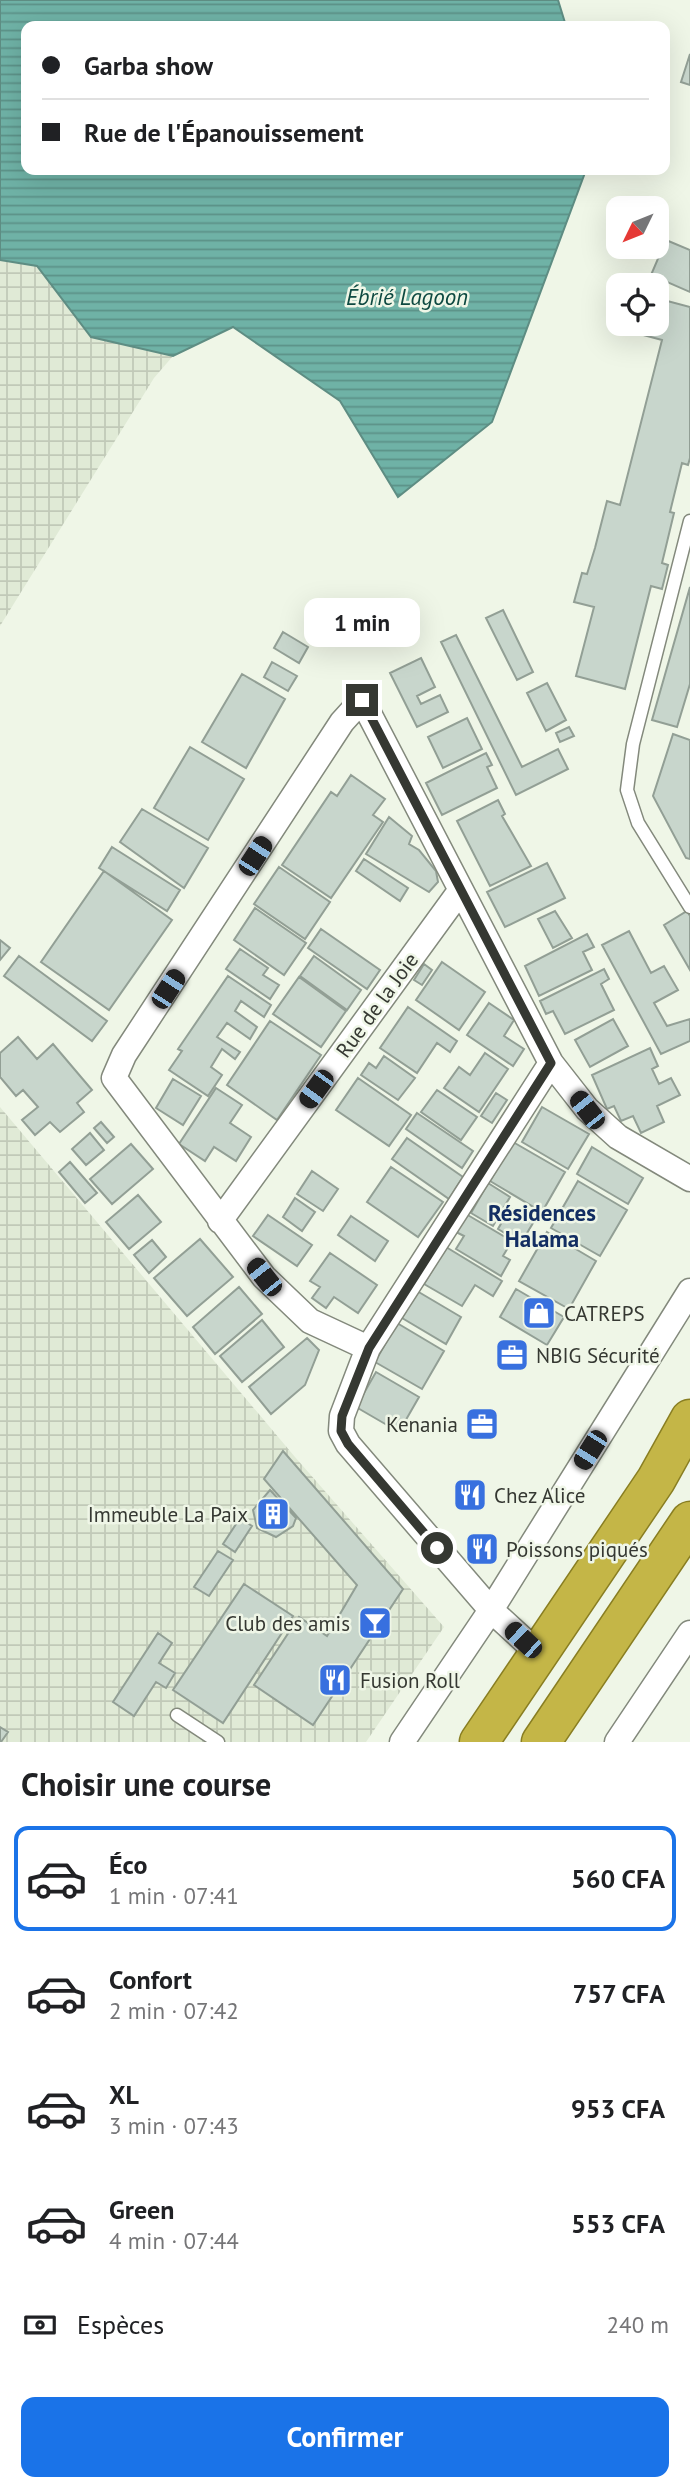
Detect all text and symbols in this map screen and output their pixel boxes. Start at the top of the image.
text: Garba show [84,49,213,82]
text: Rue de l'Épanouissement [84,116,364,149]
north arrow [606,196,668,259]
map controls [606,196,669,336]
button: locate [606,273,669,336]
water label: Ébrié Lagoon [346,282,468,311]
callout: 1 min [304,598,420,648]
text: 1 min [334,608,390,637]
route end [346,684,378,716]
car [235,833,276,879]
street label: Rue de la Joie [330,947,424,1063]
car [148,966,189,1012]
car [296,1066,337,1112]
car [566,1087,609,1133]
district label: Résidences Halama [488,1198,596,1253]
car [243,1254,286,1300]
shop icon: CATREPS [520,1294,558,1332]
place label: CATREPS [564,1300,645,1327]
office icon: NBIG Sécurité [493,1336,531,1374]
place label: NBIG Sécurité [536,1342,660,1369]
office icon: Kenania [463,1405,501,1443]
place label: Kenania [386,1411,458,1438]
car [570,1427,611,1473]
restaurant icon: Chez Alice [451,1476,489,1514]
place label: Chez Alice [494,1482,585,1509]
building icon: Immeuble La Paix [254,1495,292,1533]
place label: Immeuble La Paix [88,1501,248,1528]
restaurant icon: Poissons piqués [463,1530,501,1568]
route start [421,1532,453,1564]
place label: Poissons piqués [506,1536,648,1563]
bar icon: Club des amis [356,1604,394,1642]
place label: Club des amis [225,1610,350,1637]
car [501,1618,546,1662]
restaurant icon: Fusion Roll [316,1661,354,1699]
place label: Fusion Roll [360,1667,460,1694]
text: Choisir une course [21,1763,271,1805]
icon: car [25,1847,88,1910]
text: Éco [109,1848,147,1881]
text: 560 CFA [571,1862,665,1895]
text: 1 min · 07:41 [109,1881,239,1910]
icon: car [25,1962,88,2025]
text: Confort [109,1963,192,1996]
text: 757 CFA [572,1977,665,2010]
text: 2 min · 07:42 [109,1996,239,2025]
icon: car [25,2077,88,2140]
text: XL [109,2078,139,2111]
text: 953 CFA [571,2092,665,2125]
text: 3 min · 07:43 [109,2111,239,2140]
icon: car [25,2192,88,2255]
text: Green [109,2193,174,2226]
text: 553 CFA [571,2207,665,2240]
text: 4 min · 07:44 [109,2226,239,2255]
icon: cash [21,2306,59,2344]
text: Espèces [77,2308,164,2341]
text: 240 m [607,2310,669,2339]
button: Confirmer [21,2397,669,2477]

